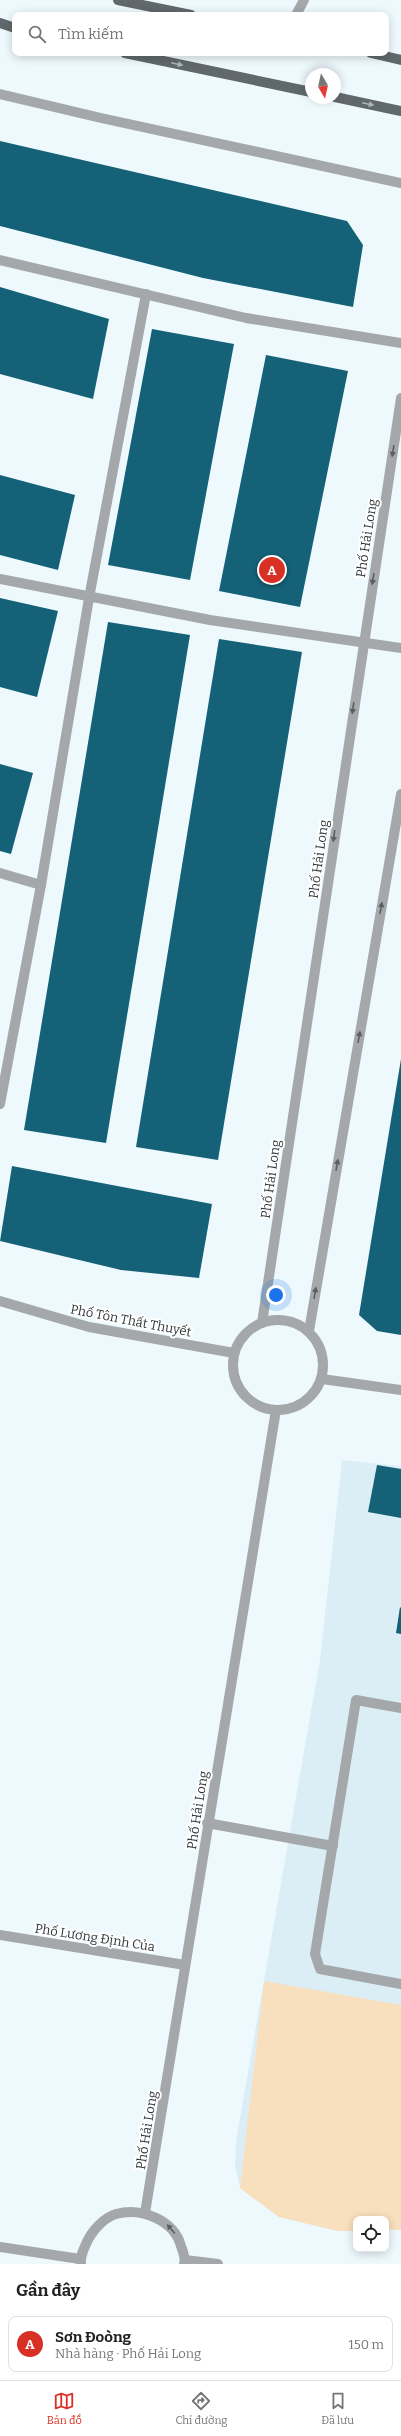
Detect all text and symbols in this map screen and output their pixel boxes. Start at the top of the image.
search box [12,12,389,56]
icon: search [26,23,48,45]
text: Tìm kiếm [58,25,123,43]
one-way arrow [171,61,183,67]
north arrow [305,68,341,104]
one-way arrow [362,102,374,108]
one-way arrow [390,445,396,457]
street label: Phố Hải Long [353,498,380,578]
pin: A [259,555,285,585]
one-way arrow [370,573,376,585]
one-way arrow [350,702,356,714]
street label: Phố Hải Long [306,819,331,899]
one-way arrow [331,830,337,842]
one-way arrow [378,902,384,915]
one-way arrow [357,1030,363,1043]
street label: Phố Hải Long [258,1139,283,1219]
one-way arrow [335,1159,341,1171]
your location [266,1285,286,1305]
one-way arrow [313,1287,319,1299]
street label: Phố Tôn Thất Thuyết [69,1301,193,1340]
street label: Phố Hải Long [184,1770,211,1850]
street label: Phố Lương Định Của [34,1921,156,1954]
street label: Phố Hải Long [133,2090,160,2170]
map controls [353,2216,389,2252]
button: locate [353,2216,389,2252]
one-way arrow [166,2224,175,2234]
text: Gần đây [16,2280,80,2301]
text: Sơn Đoòng [55,2328,131,2346]
text: A [25,2337,35,2352]
text: 150 m [348,2337,384,2352]
text: Nhà hàng · Phố Hải Long [55,2346,201,2361]
tab: Bản đồ [47,2390,82,2427]
tab: Chỉ đường [175,2390,228,2427]
tab: Đã lưu [321,2390,354,2427]

